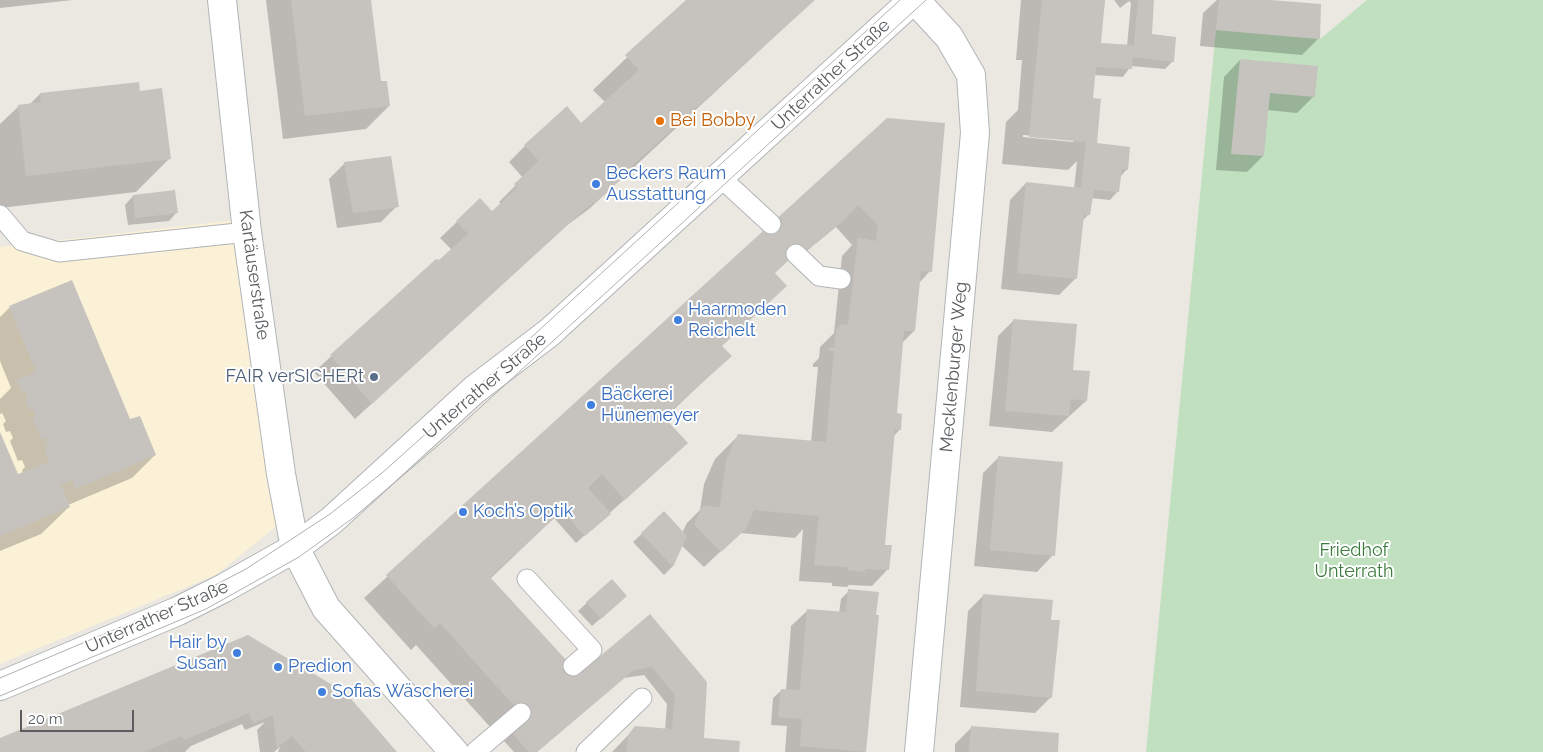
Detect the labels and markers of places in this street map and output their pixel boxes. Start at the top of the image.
place label: Bei Bobby [670,110,755,132]
marker: Bei Bobby [654,115,666,127]
place label: Beckers Raum Ausstattung [606,163,726,205]
marker: Beckers Raum Ausstattung [590,178,602,190]
place label: Haarmoden Reichelt [688,299,787,342]
marker: Haarmoden Reichelt [672,314,684,326]
place label: FAIR verSICHERt [226,366,364,388]
marker: FAIR verSICHERt [368,371,380,383]
place label: Bäckerei Hünemeyer [601,384,699,426]
marker: Bäckerei Hünemeyer [585,399,597,411]
place label: Koch’s Optik [473,501,573,523]
marker: Koch’s Optik [457,506,469,518]
place label: Hair by Susan [169,632,227,674]
marker: Hair by Susan [231,647,243,659]
place label: Predion [288,656,352,678]
marker: Predion [272,661,284,673]
place label: Sofias Wäscherei [332,681,473,703]
marker: Sofias Wäscherei [316,686,328,698]

